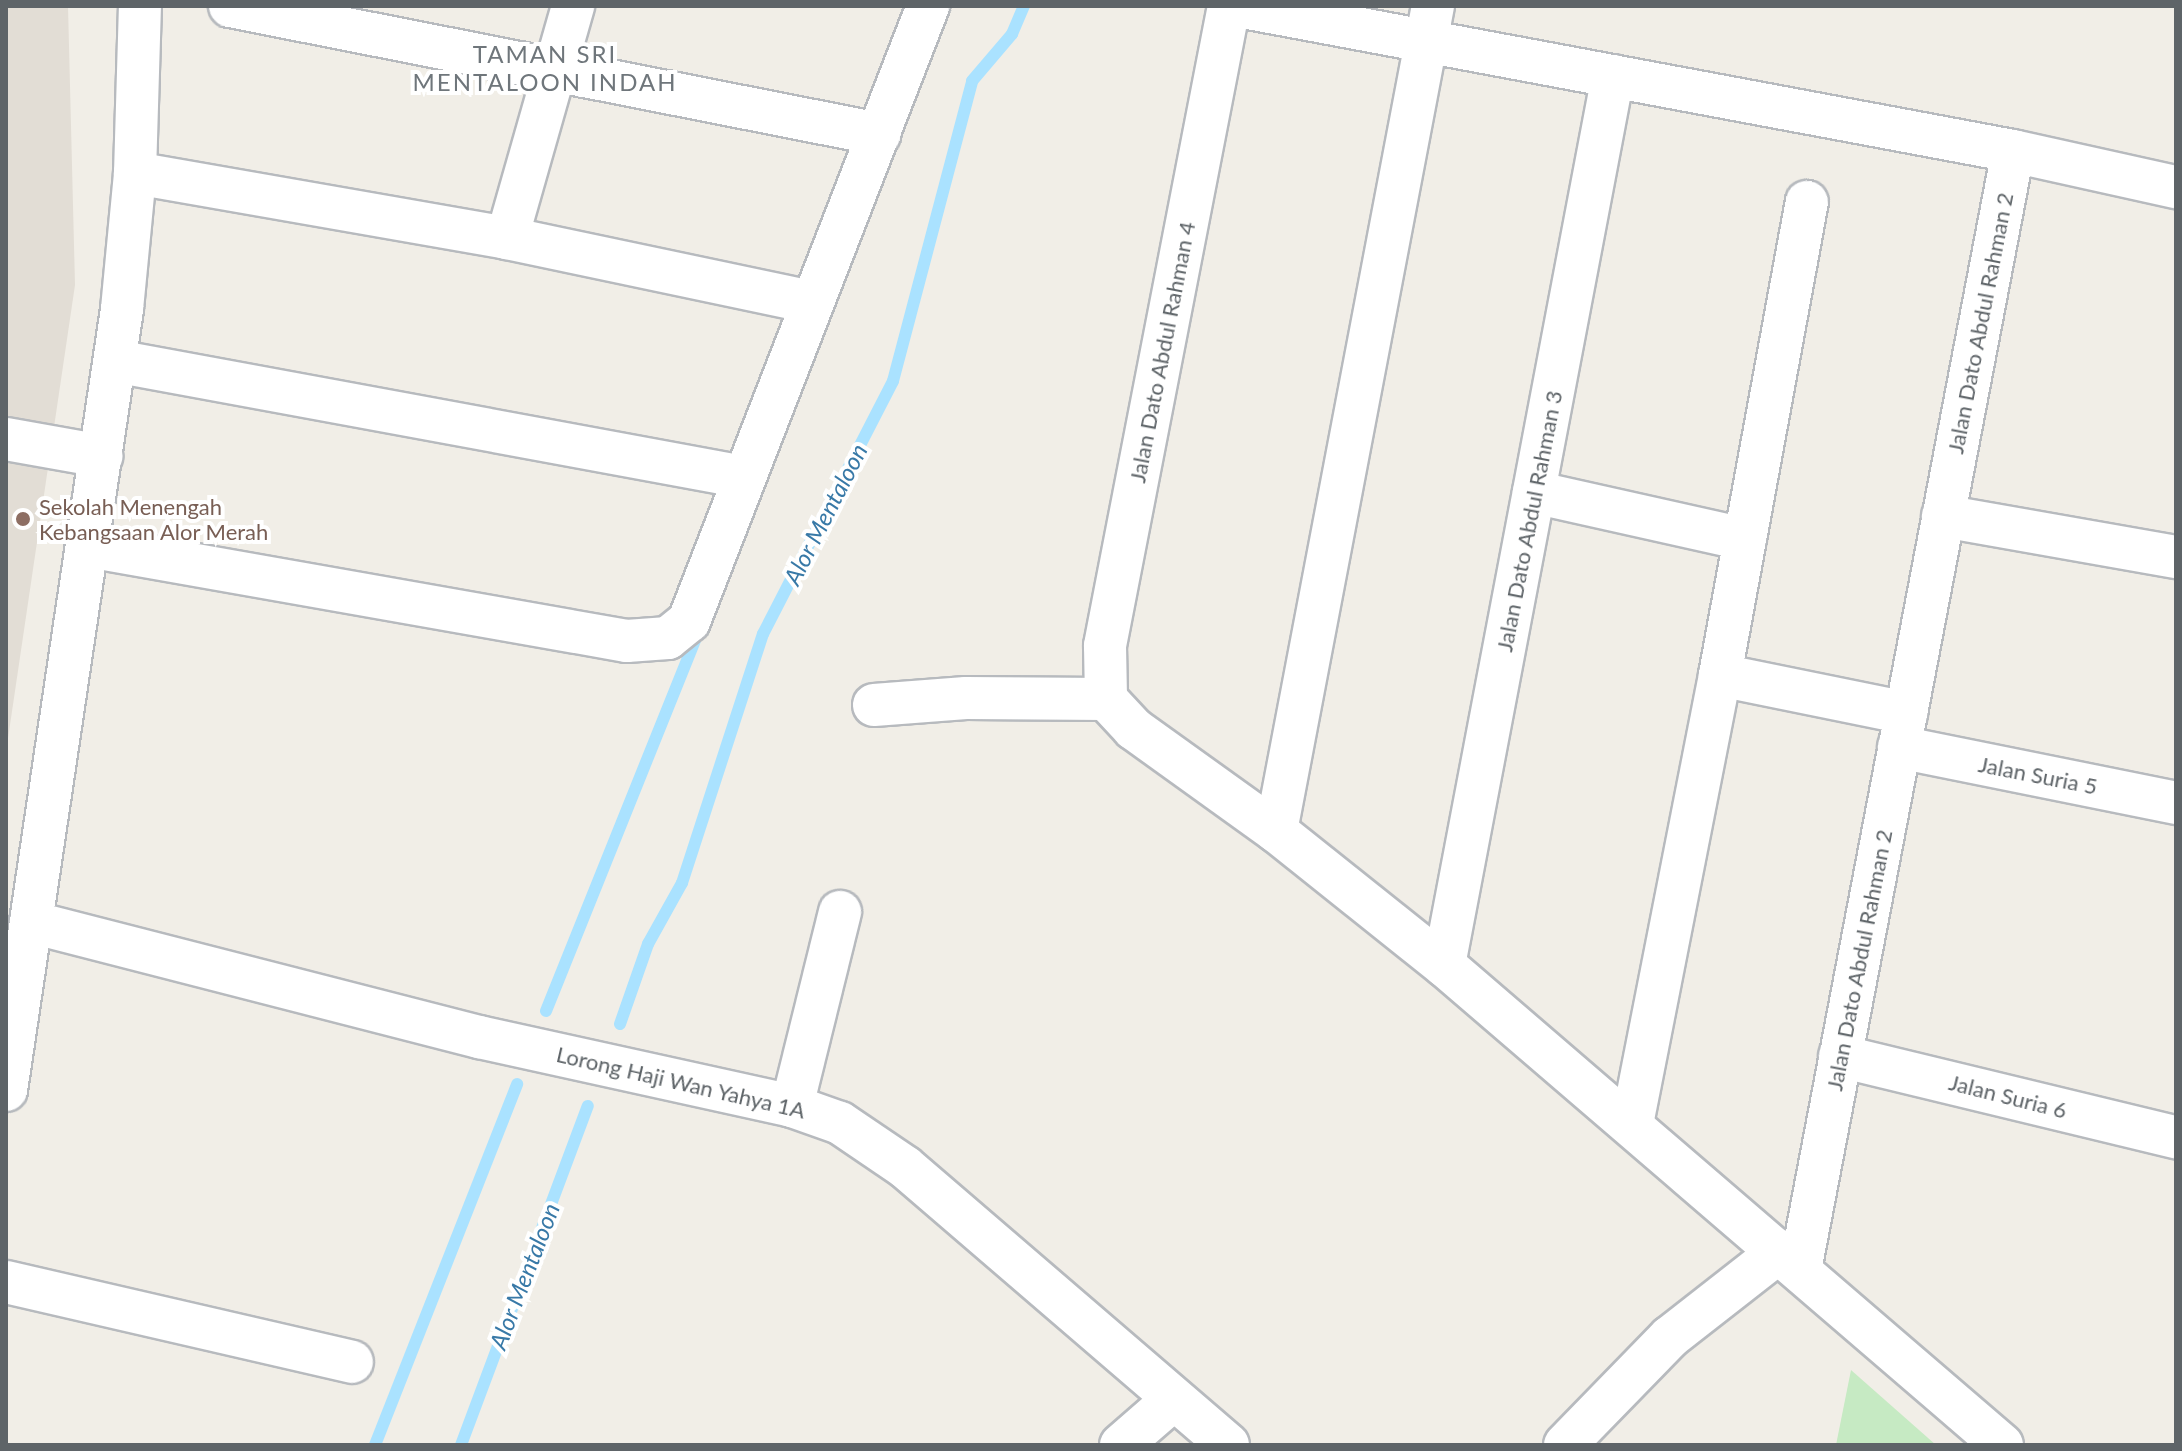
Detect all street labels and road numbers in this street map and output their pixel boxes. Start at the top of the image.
street label: Jalan Dato Abdul Rahman 2 [1942,190,2018,456]
street label: Jalan Dato Abdul Rahman 4 [1124,219,1200,485]
street label: Jalan Dato Abdul Rahman 3 [1491,388,1567,654]
street label: Jalan Suria 5 [1976,751,2100,799]
street label: Jalan Dato Abdul Rahman 2 [1821,827,1897,1093]
street label: Lorong Haji Wan Yahya 1A [553,1040,809,1124]
street label: Jalan Suria 6 [1946,1069,2070,1123]

